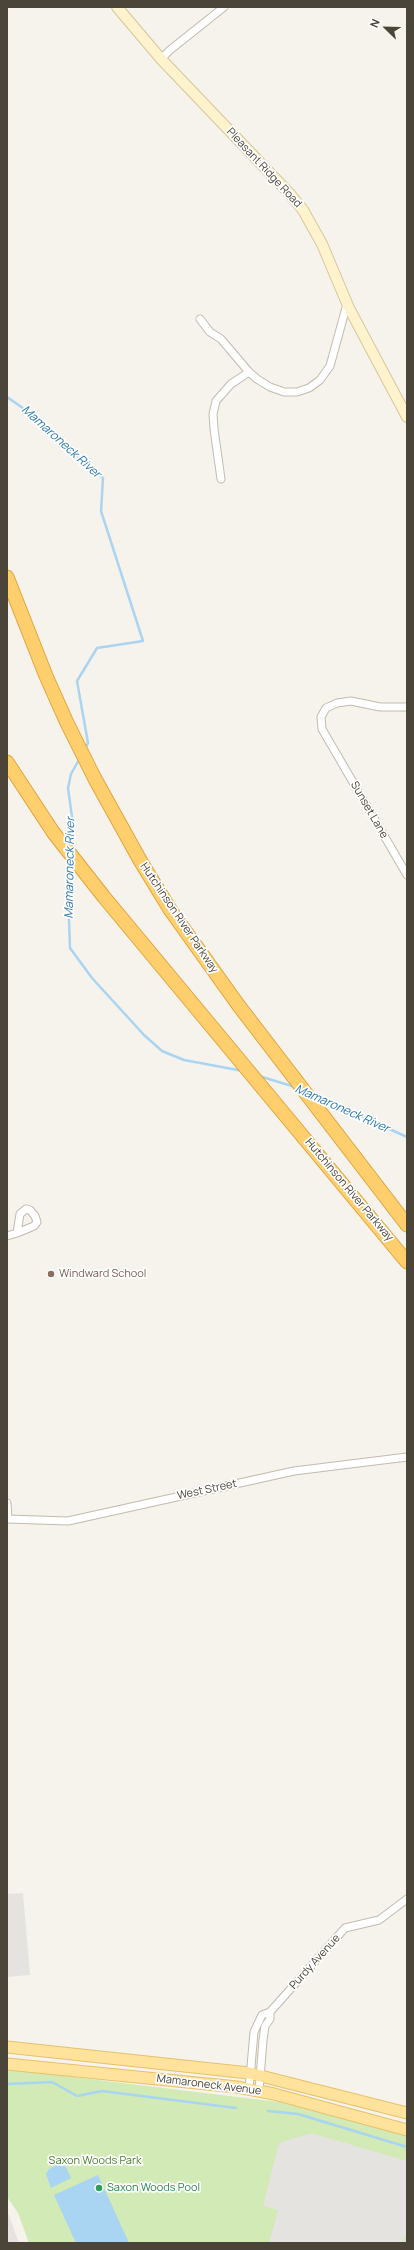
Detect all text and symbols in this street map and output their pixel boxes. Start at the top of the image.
north arrow [366,8,406,48]
text: N [366,17,383,30]
street label: Pleasant Ridge Road [224,126,304,210]
water label: Mamaroneck River [18,403,104,481]
street label: Sunset Lane [347,779,391,841]
water label: Mamaroneck River [62,817,78,919]
street label: Hutchinson River Parkway [137,860,221,976]
water label: Mamaroneck River [293,1082,391,1136]
street label: Hutchinson River Parkway [302,1136,396,1244]
place label: Windward School [59,1267,146,1281]
marker: Windward School [46,1269,56,1279]
street label: West Street [176,1477,238,1503]
street label: Purdy Avenue [287,1932,343,1992]
street label: Mamaroneck Avenue [156,2072,262,2098]
park label: Saxon Woods Park [49,2154,141,2168]
place label: Saxon Woods Pool [107,2181,200,2195]
marker: Saxon Woods Pool [94,2183,104,2193]

